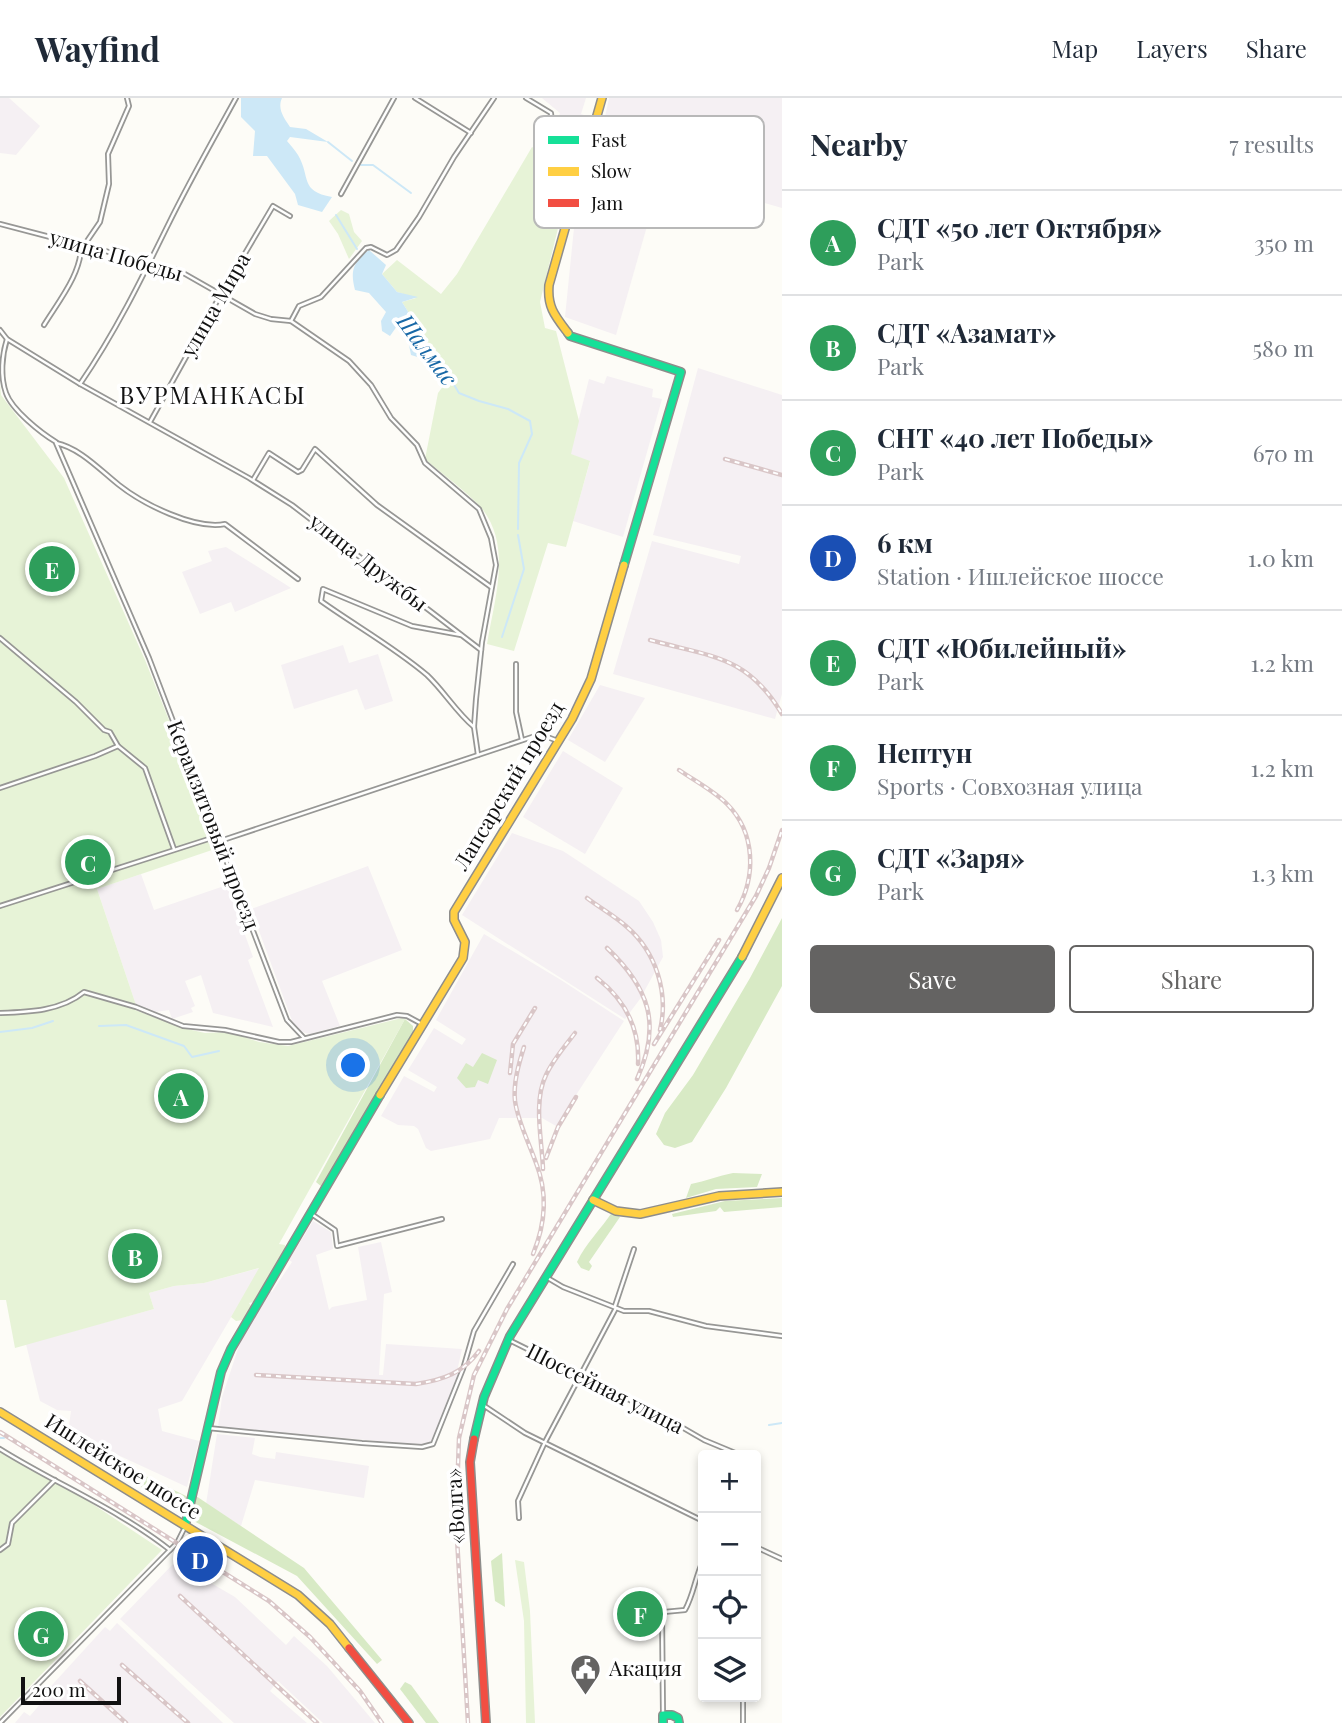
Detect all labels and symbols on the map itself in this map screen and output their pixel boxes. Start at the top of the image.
legend [534,116,764,228]
text: Fast [591,126,627,152]
text: Slow [591,157,632,183]
text: Jam [590,189,623,215]
street label: улица Победы [46,221,187,287]
street label: улица Мира [173,246,256,362]
water label: Шалмас [390,306,466,392]
district label: ВУРМАНКАСЫ [119,378,307,410]
street label: улица Дружбы [304,506,434,616]
pin: E [29,543,75,595]
street label: Лапсарский проезд [445,695,569,875]
street label: Керамзитовый проезд [162,716,268,933]
pin: C [65,836,111,888]
your location [336,1048,370,1082]
pin: A [158,1070,204,1122]
pin: B [112,1230,158,1282]
street label: Шоссейная улица [522,1335,690,1439]
street label: Ишлейское шоссе [41,1406,207,1525]
street label: «Волга» [438,1467,470,1545]
pin: D [177,1533,223,1585]
pin: F [617,1588,663,1640]
pin: G [18,1608,64,1660]
public building icon: Акация [569,1652,603,1696]
place label: Акация [608,1653,682,1681]
scale bar [21,1674,121,1706]

